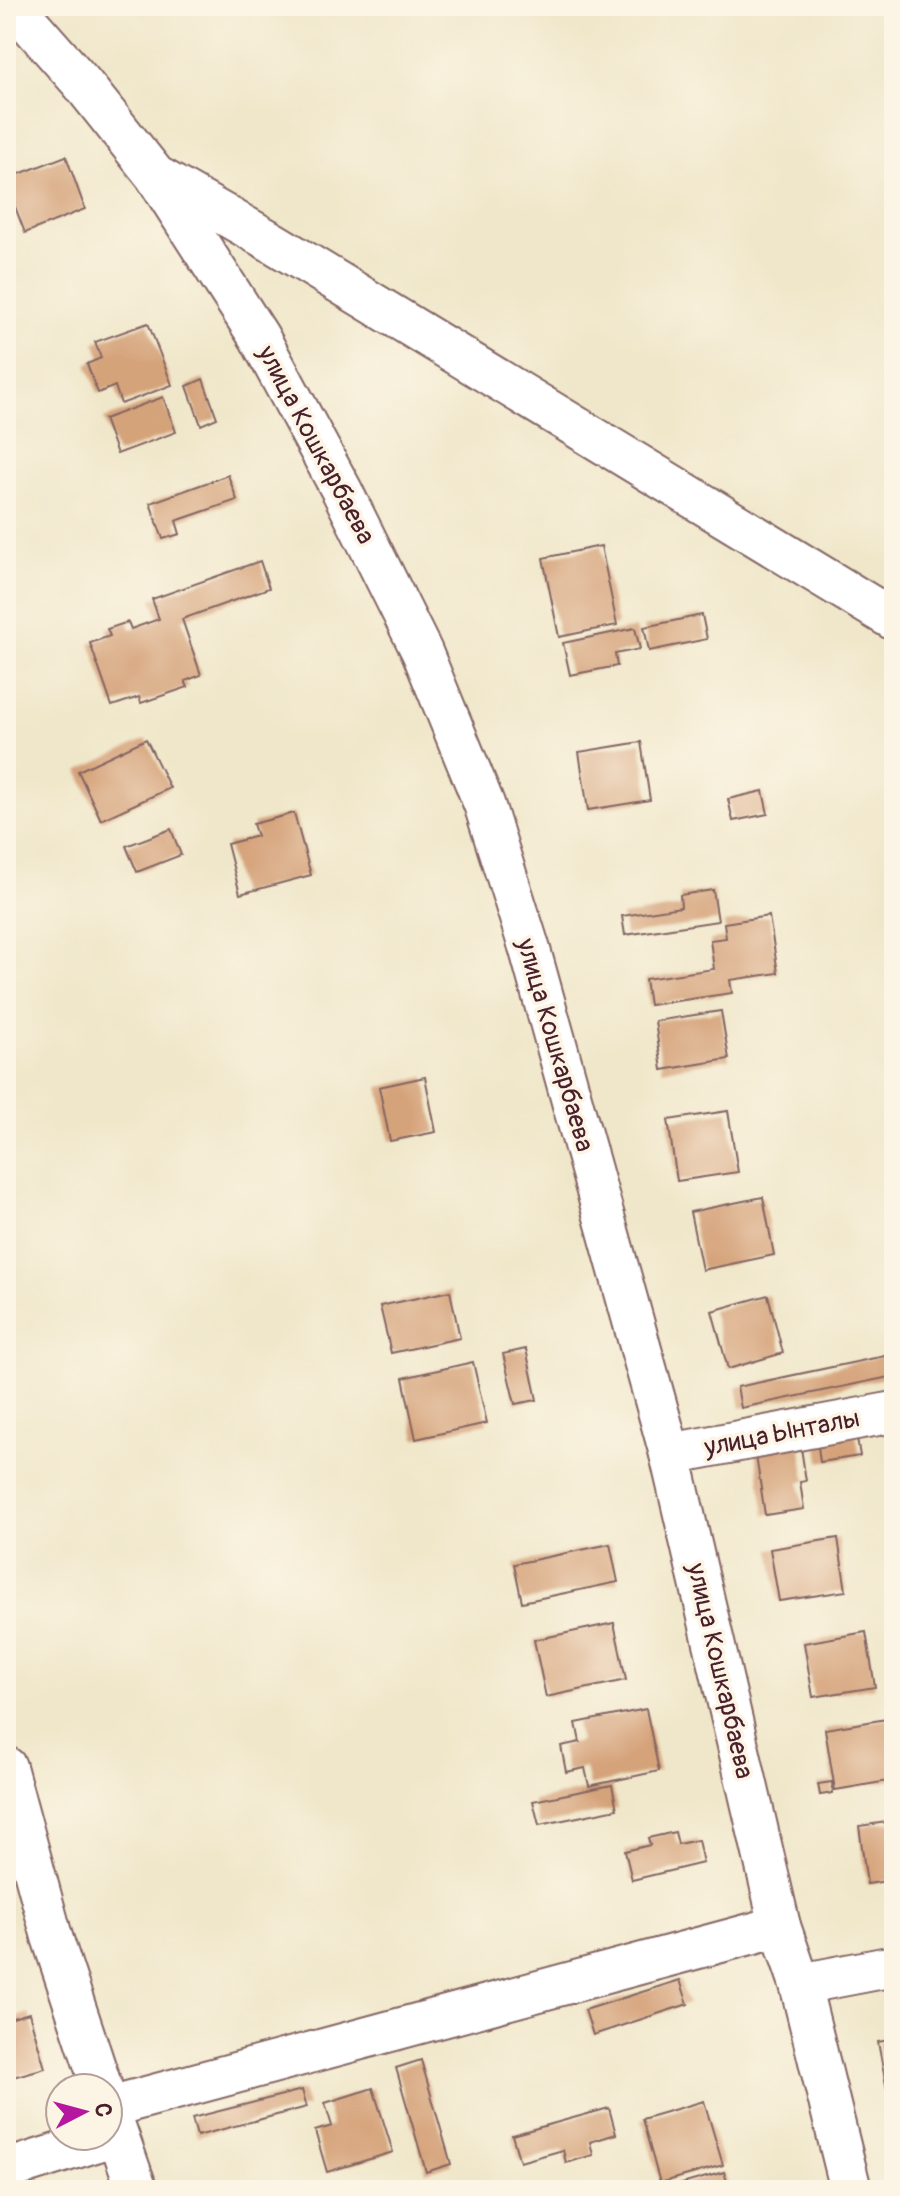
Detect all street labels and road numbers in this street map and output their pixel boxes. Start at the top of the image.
street label: улица Кошкарбаева [250,339,382,550]
street label: улица Кошкарбаева [509,934,601,1155]
street label: улица Ынталы [701,1402,862,1464]
street label: улица Кошкарбаева [679,1559,760,1782]

